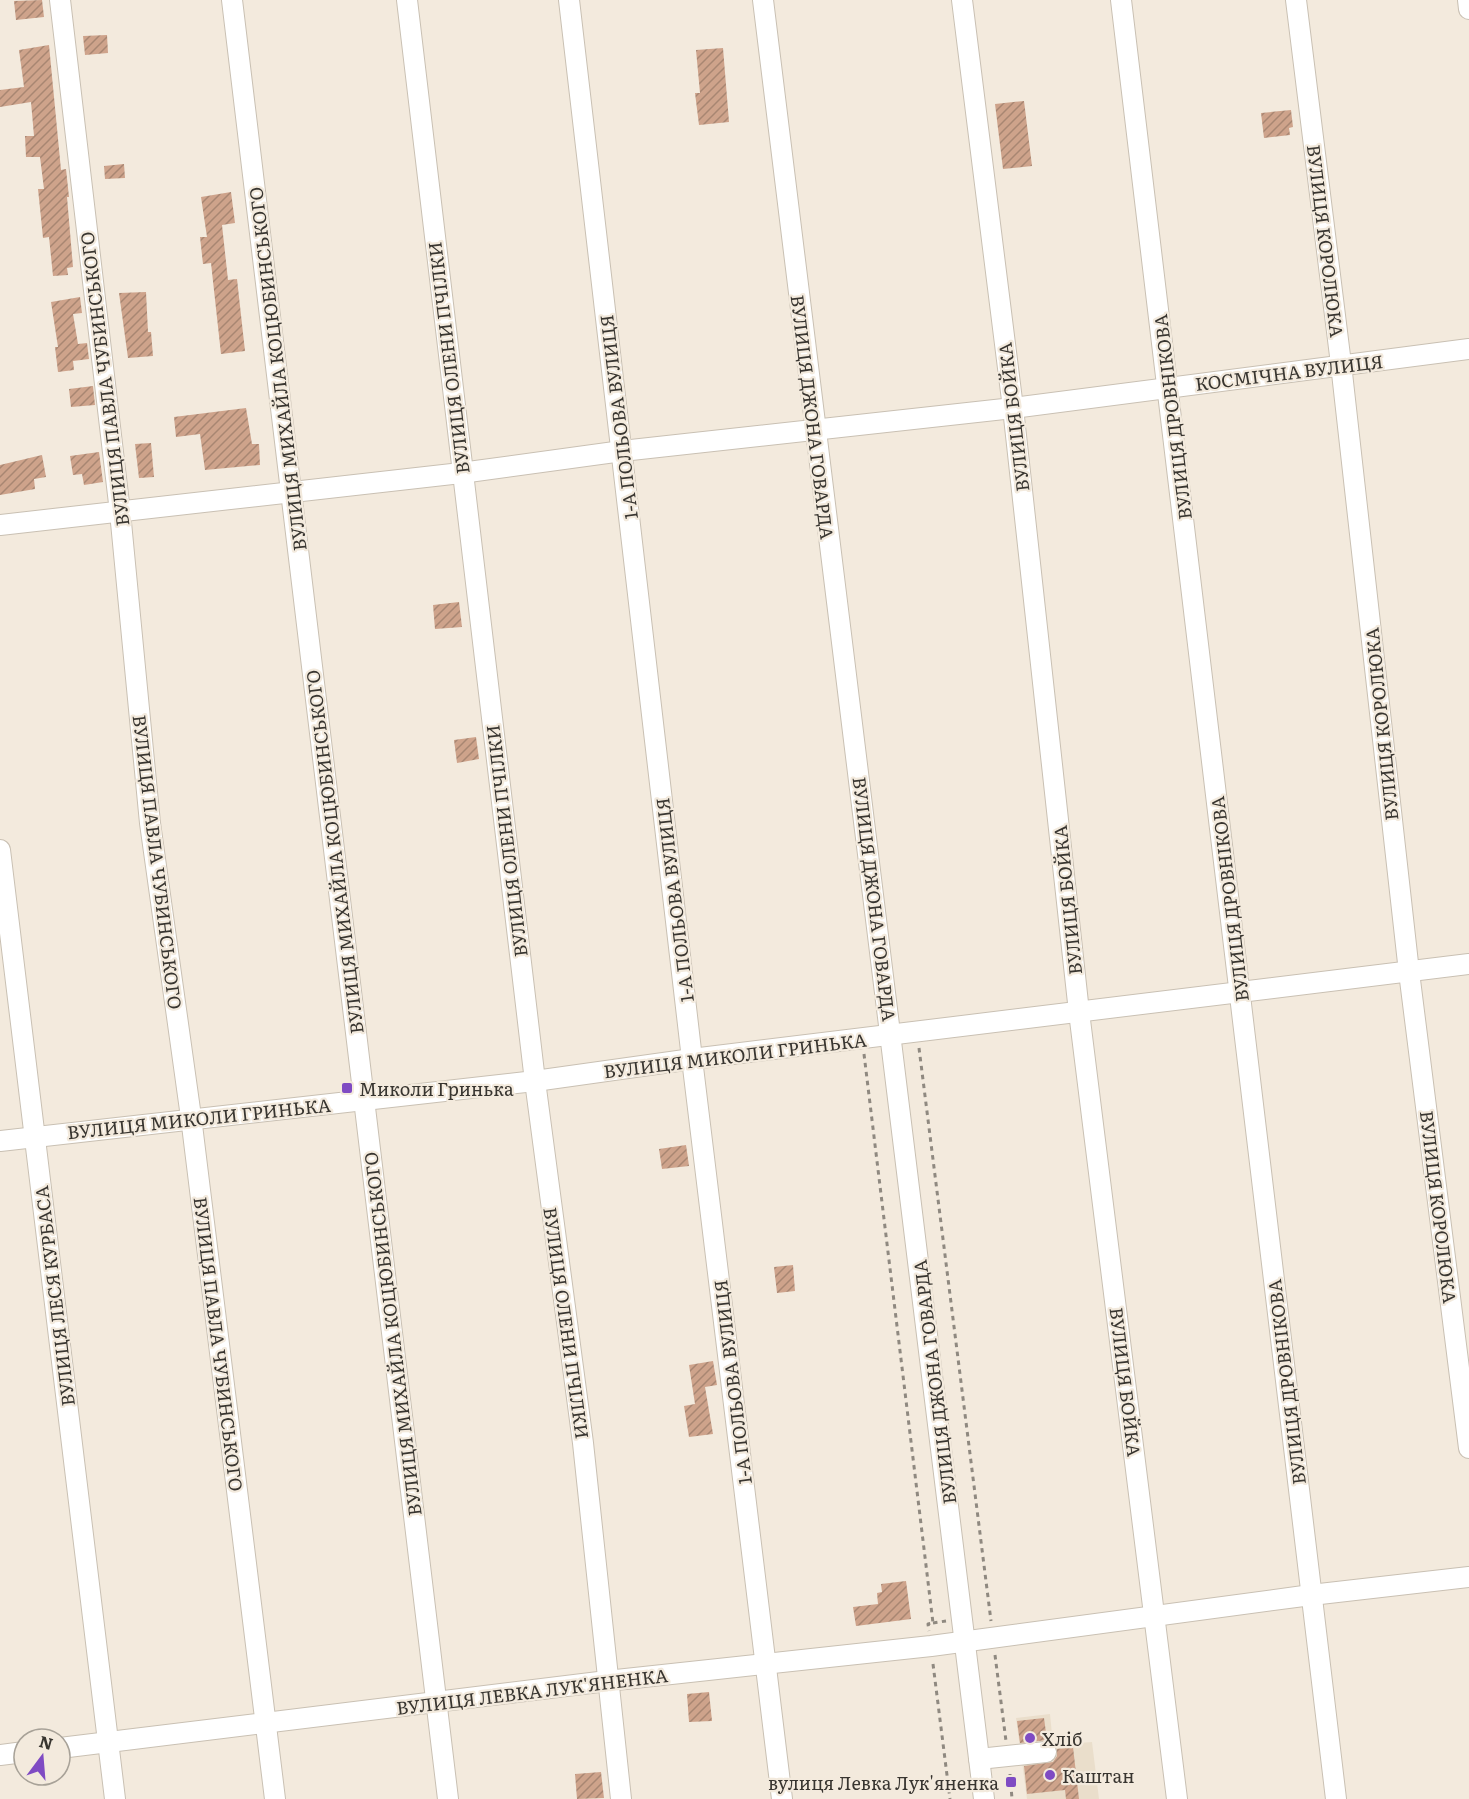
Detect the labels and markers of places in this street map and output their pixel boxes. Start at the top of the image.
place label: Миколи Гринька [359,1075,514,1102]
marker: Миколи Гринька [340,1081,354,1095]
place label: Хліб [1042,1725,1082,1752]
marker: Хліб [1023,1731,1037,1745]
place label: Каштан [1062,1762,1135,1789]
marker: Каштан [1043,1768,1057,1782]
place label: вулиця Левка Лук'яненка [768,1769,999,1796]
marker: вулиця Левка Лук'яненка [1004,1775,1018,1789]

